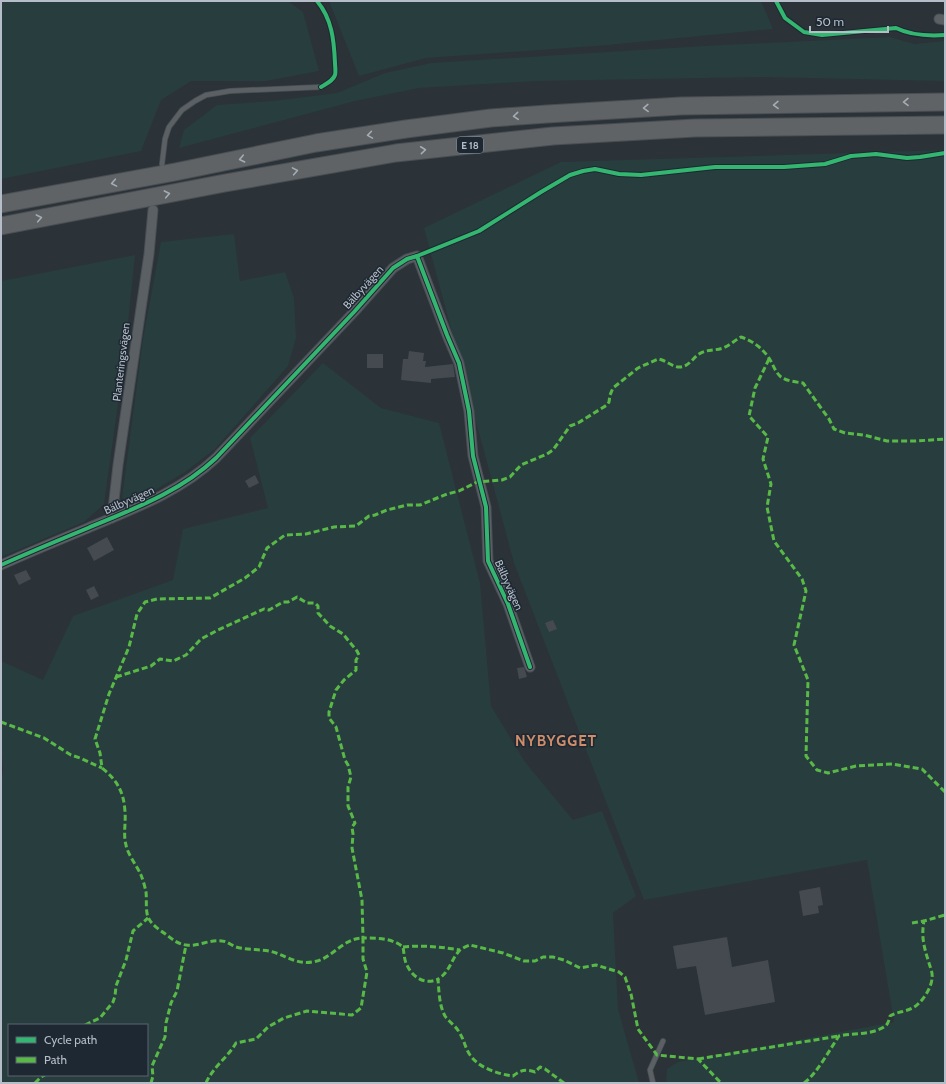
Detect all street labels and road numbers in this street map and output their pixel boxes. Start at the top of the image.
road number: E 18 [457,137,483,153]
street label: Bälbyvägen [340,262,386,312]
street label: Planteringsvägen [109,322,133,402]
street label: Bälbyvägen [102,483,156,517]
street label: Bälbyvägen [492,558,526,612]

